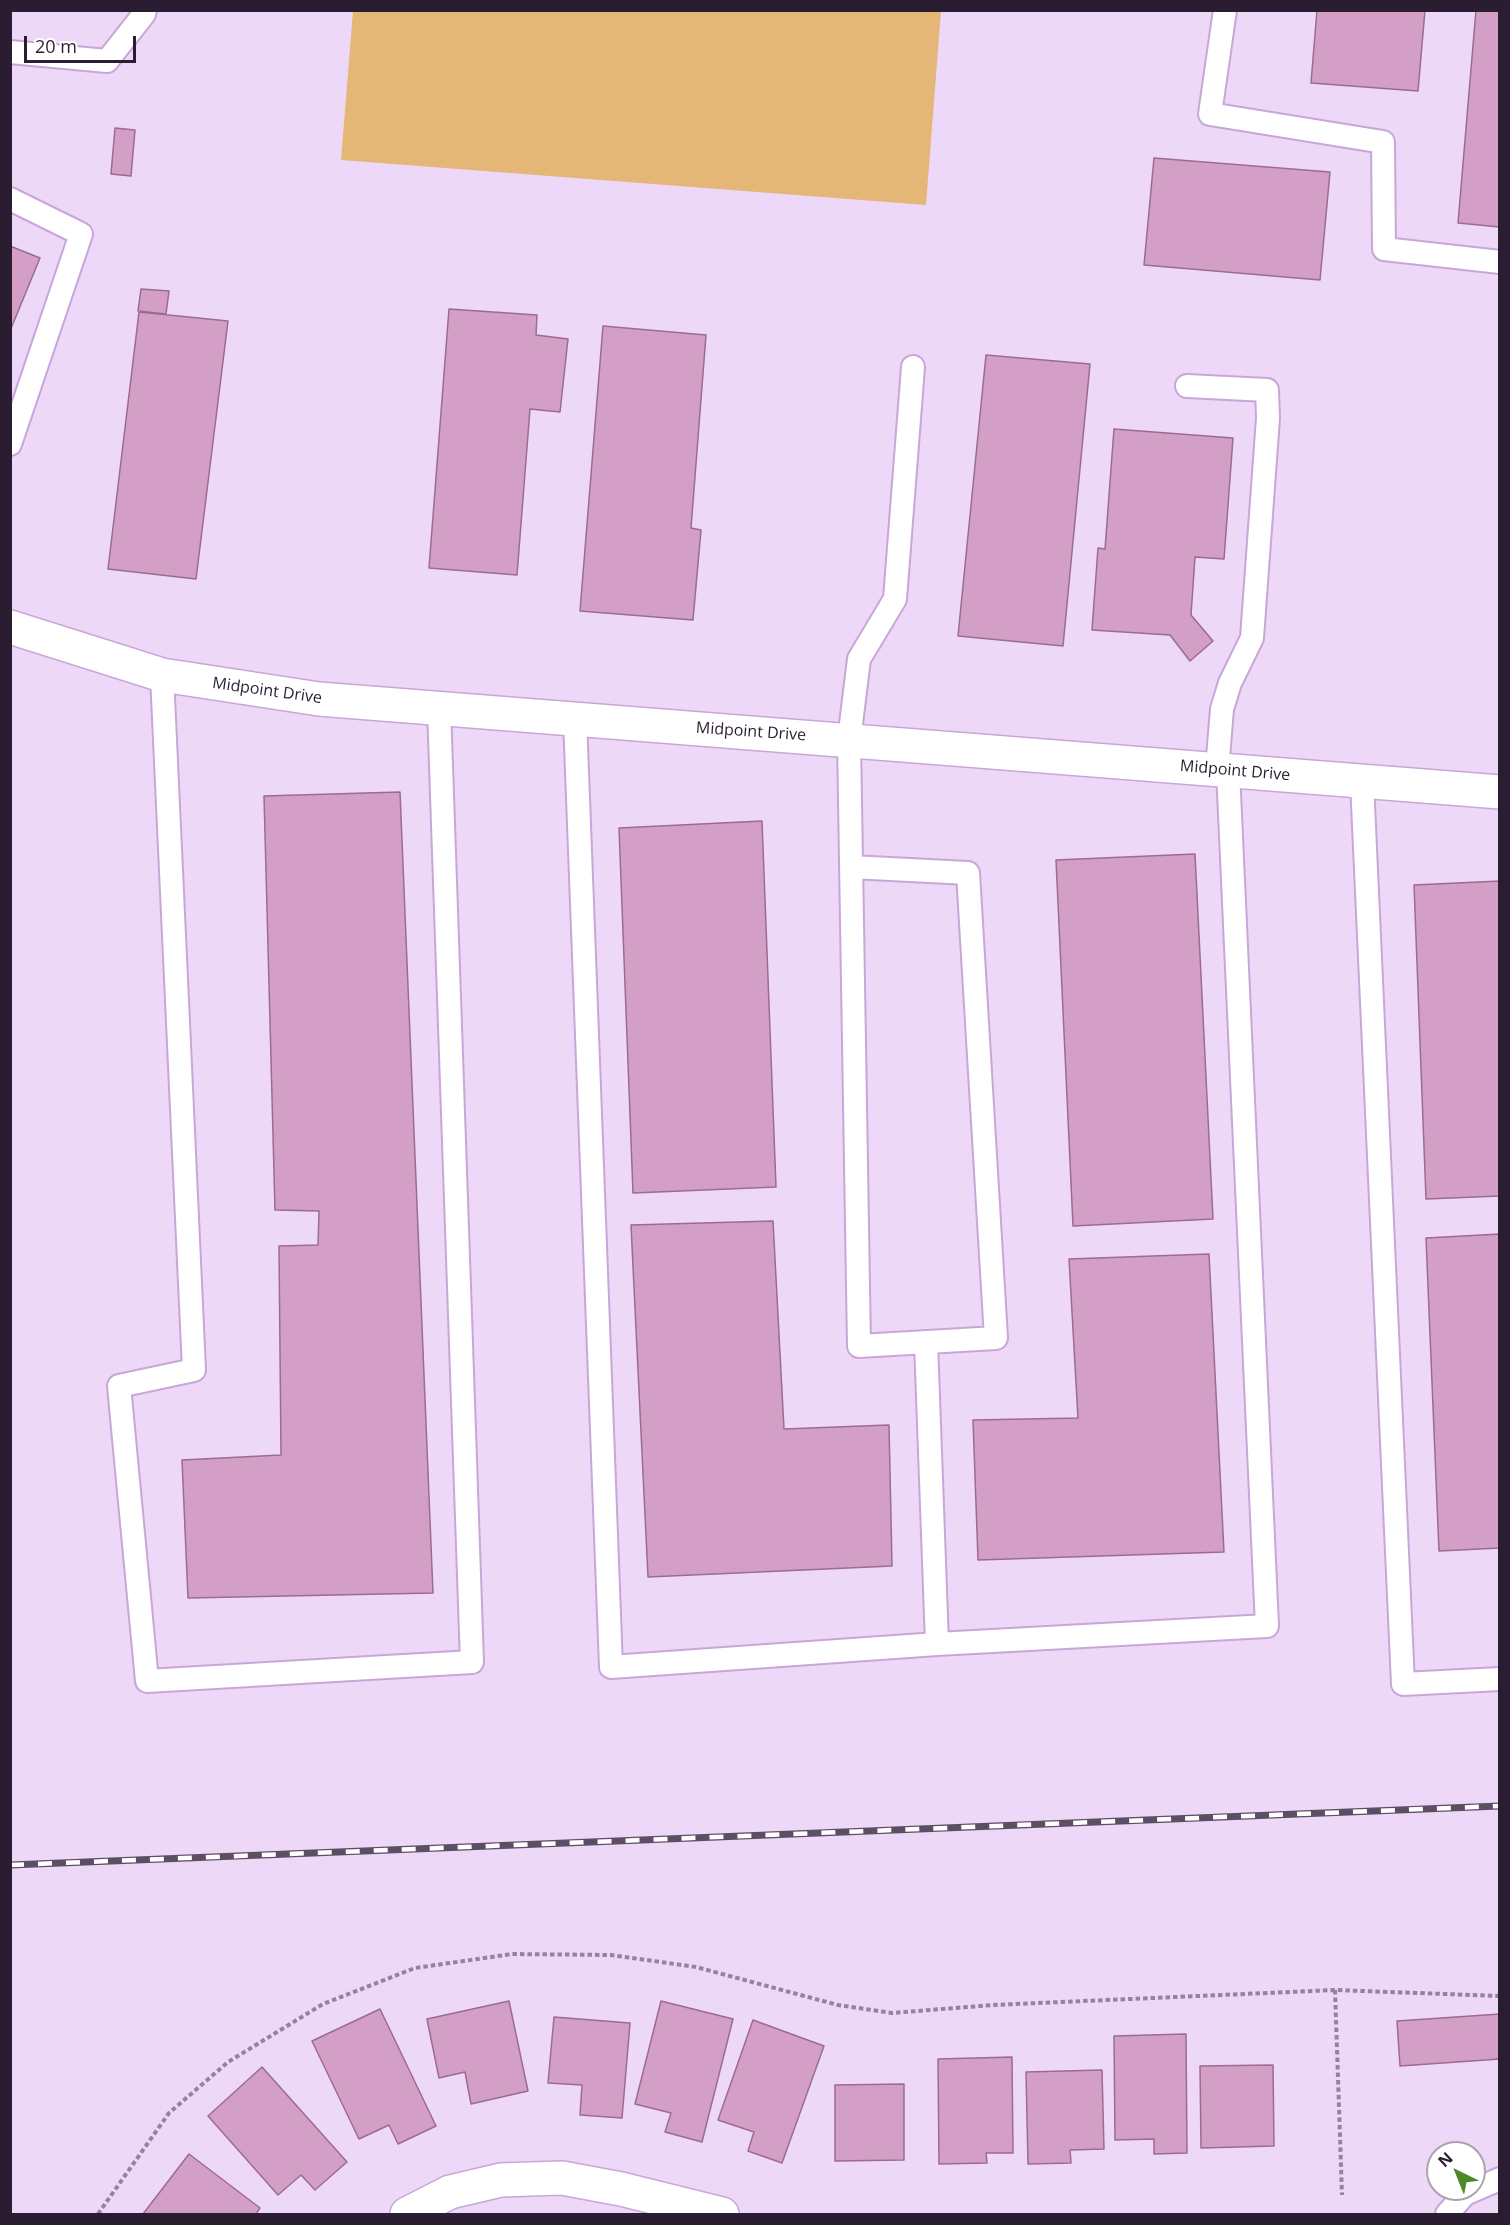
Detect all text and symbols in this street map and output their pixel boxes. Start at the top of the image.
scale bar [27,24,140,62]
text: 20 m [35,34,77,58]
street label: Midpoint Drive [211,674,323,708]
street label: Midpoint Drive [695,719,807,745]
street label: Midpoint Drive [1179,757,1291,785]
north arrow [1426,2141,1486,2201]
text: N [1433,2147,1457,2172]

